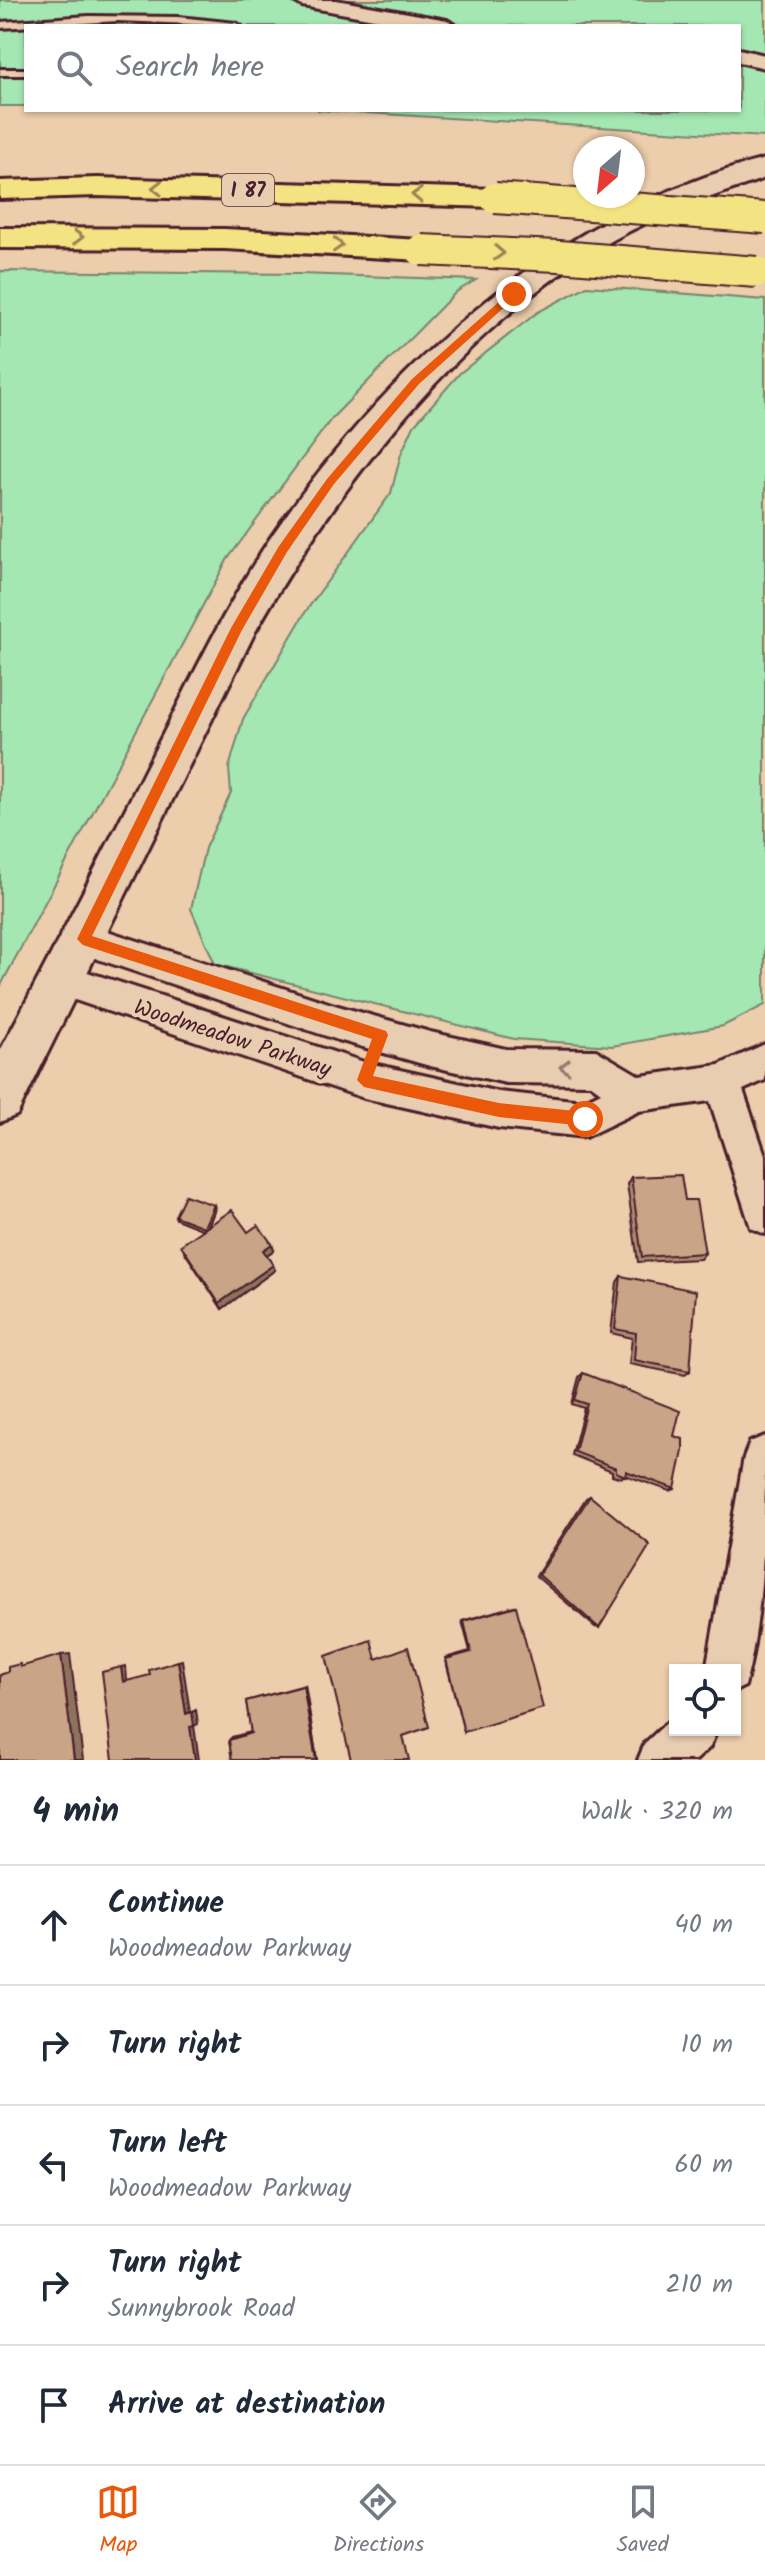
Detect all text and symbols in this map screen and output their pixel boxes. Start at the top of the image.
search box [24,24,741,112]
text: Search here [116,44,264,92]
icon: search [52,46,96,90]
north arrow [573,136,645,208]
road number: I 87 [222,174,274,206]
one-way arrow [150,180,163,197]
one-way arrow [410,186,423,203]
one-way arrow [72,228,85,246]
one-way arrow [332,236,345,253]
one-way arrow [493,245,506,262]
route end [496,276,532,312]
street label: Woodmeadow Parkway [129,991,336,1088]
one-way arrow [558,1058,571,1075]
route start [567,1101,603,1137]
map controls [669,1664,741,1736]
button: locate [669,1664,741,1736]
text: 4 min [32,1785,119,1839]
text: Walk · 320 m [581,1791,733,1833]
text: Continue [108,1880,224,1928]
icon: ahead [32,1903,76,1947]
text: 40 m [675,1904,733,1946]
text: Woodmeadow Parkway [108,1928,351,1970]
text: Turn right [108,2021,241,2069]
icon: right [32,2023,76,2067]
text: 10 m [681,2024,733,2066]
text: Turn left [108,2120,227,2168]
icon: left [32,2143,76,2187]
text: 60 m [674,2144,733,2186]
text: Woodmeadow Parkway [108,2168,351,2210]
text: Turn right [108,2240,241,2288]
icon: right [32,2263,76,2307]
text: 210 m [666,2264,733,2306]
text: Sunnybrook Road [108,2288,295,2330]
text: Arrive at destination [108,2381,385,2429]
icon: arrive [32,2383,76,2427]
tab: Map [96,2480,140,2563]
tab: Directions [333,2480,424,2563]
tab: Saved [617,2480,669,2563]

